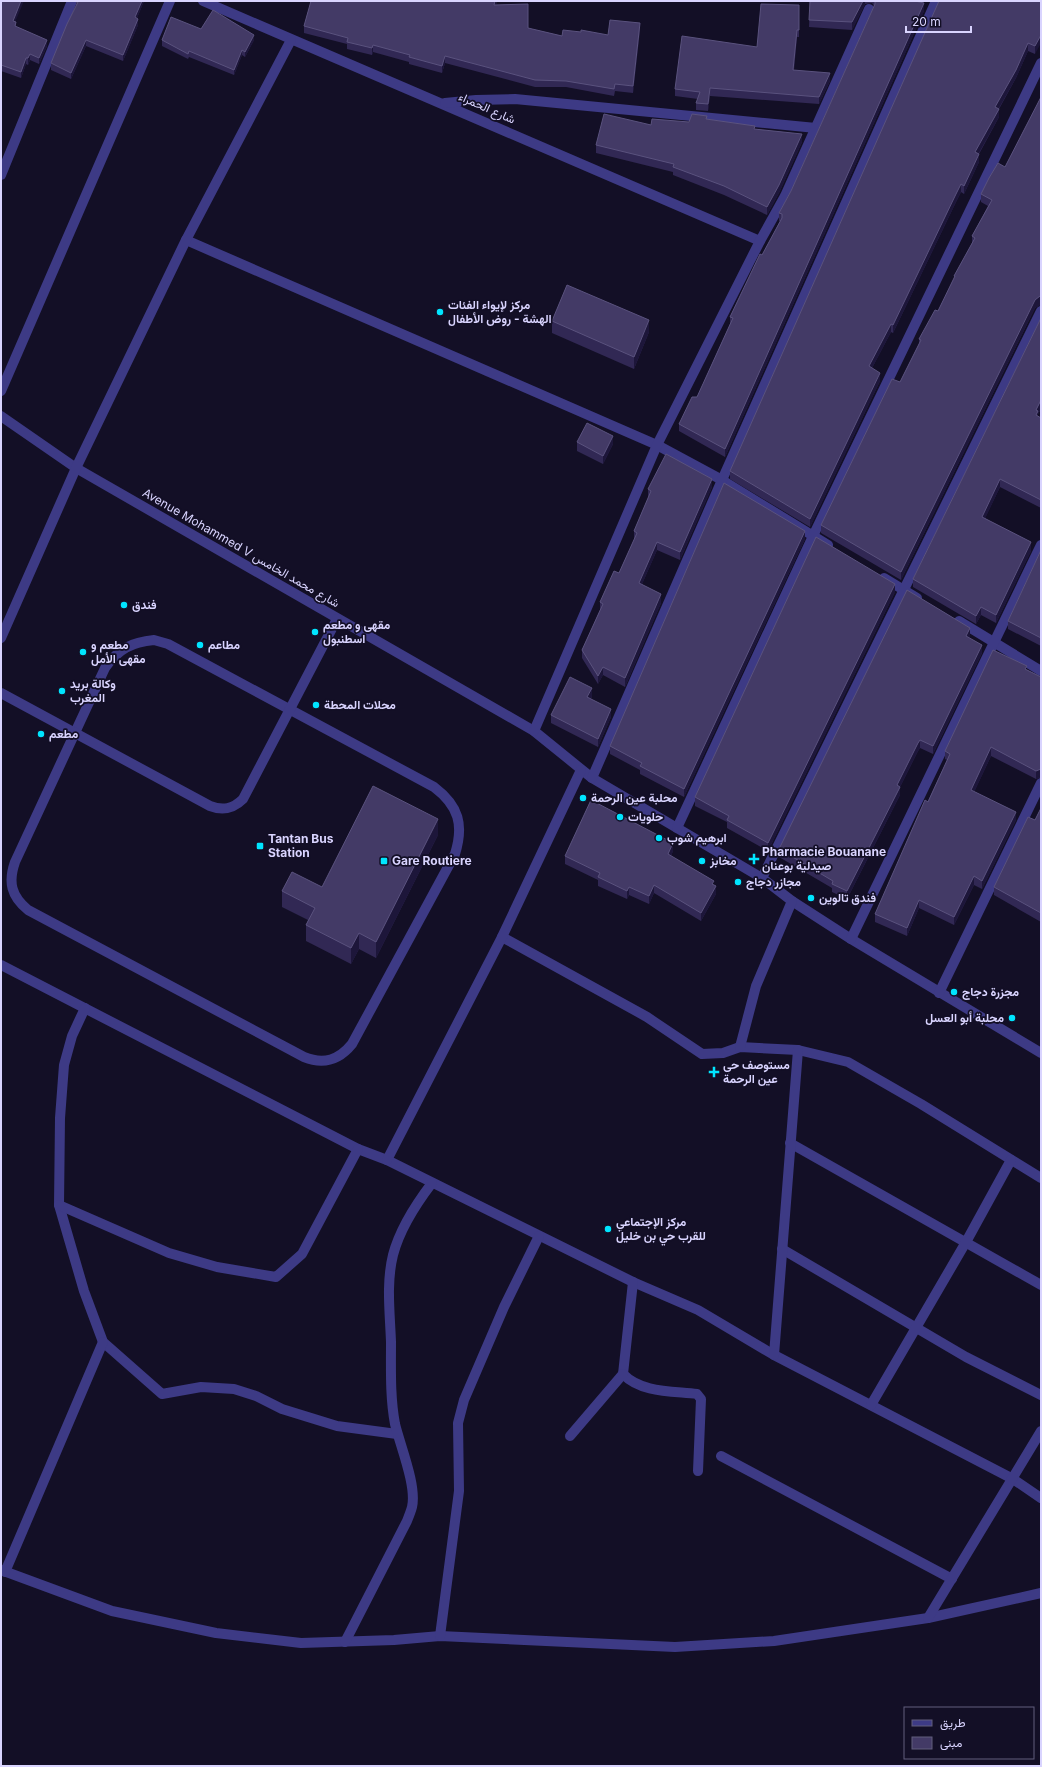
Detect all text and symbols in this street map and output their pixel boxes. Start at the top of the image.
scale bar [906,8,971,34]
text: 20 m [912,14,941,29]
street label: شارع الحمراء [456,88,518,128]
place label: مركز لإيواء الفئات الهشة - روض الأطفال [448,297,552,327]
marker: مركز لإيواء الفئات الهشة - روض الأطفال [435,307,445,317]
street label: Avenue Mohammed V شارع محمد الخامس [139,485,343,612]
place label: فندق [132,597,157,612]
marker: فندق [119,600,129,610]
place label: مقهى و مطعم اسطنبول [323,617,391,647]
marker: مقهى و مطعم اسطنبول [310,627,320,637]
place label: مطعم و مقهى الأمل [91,637,146,667]
place label: مطاعم [208,637,240,653]
marker: مطاعم [195,640,205,650]
marker: مطعم و مقهى الأمل [78,647,88,657]
place label: وكالة بريد المغرب [70,676,116,706]
marker: وكالة بريد المغرب [57,686,67,696]
place label: محلات المحطة [324,697,396,712]
marker: محلات المحطة [311,700,321,710]
place label: مطعم [49,726,79,742]
marker: مطعم [36,729,46,739]
place label: محلبة عين الرحمة [591,790,678,806]
marker: محلبة عين الرحمة [578,793,588,803]
place label: حلويات [628,809,663,825]
marker: حلويات [615,812,625,822]
place label: ابرهيم شوب [667,830,727,846]
place label: Tantan Bus Station [268,831,334,860]
marker: ابرهيم شوب [654,833,664,843]
marker: Tantan Bus Station [255,841,265,851]
place label: Pharmacie Bouanane صيدلية بوعنان [762,844,886,874]
place label: Gare Routiere [392,853,472,868]
place label: مخابز [709,853,737,869]
marker: Pharmacie Bouanane صيدلية بوعنان [749,854,759,864]
marker: Gare Routiere [379,856,389,866]
marker: مخابز [697,856,707,866]
place label: مجازر دجاج [746,874,802,890]
marker: مجازر دجاج [733,877,743,887]
place label: فندق تالوين [819,890,876,906]
marker: فندق تالوين [806,893,816,903]
place label: مجزرة دجاج [962,984,1020,1000]
marker: مجزرة دجاج [949,987,959,997]
place label: محلبة أبو العسل [925,1010,1004,1026]
marker: محلبة أبو العسل [1007,1013,1017,1023]
place label: مستوصف حي عين الرحمة [723,1057,790,1087]
marker: مستوصف حي عين الرحمة [708,1066,720,1078]
place label: مركز الإجتماعي للقرب حي بن خليل [616,1214,706,1246]
marker: مركز الإجتماعي للقرب حي بن خليل [603,1224,613,1234]
legend [904,1707,1034,1759]
text: طريق [940,1715,966,1731]
text: مبنى [940,1735,962,1751]

